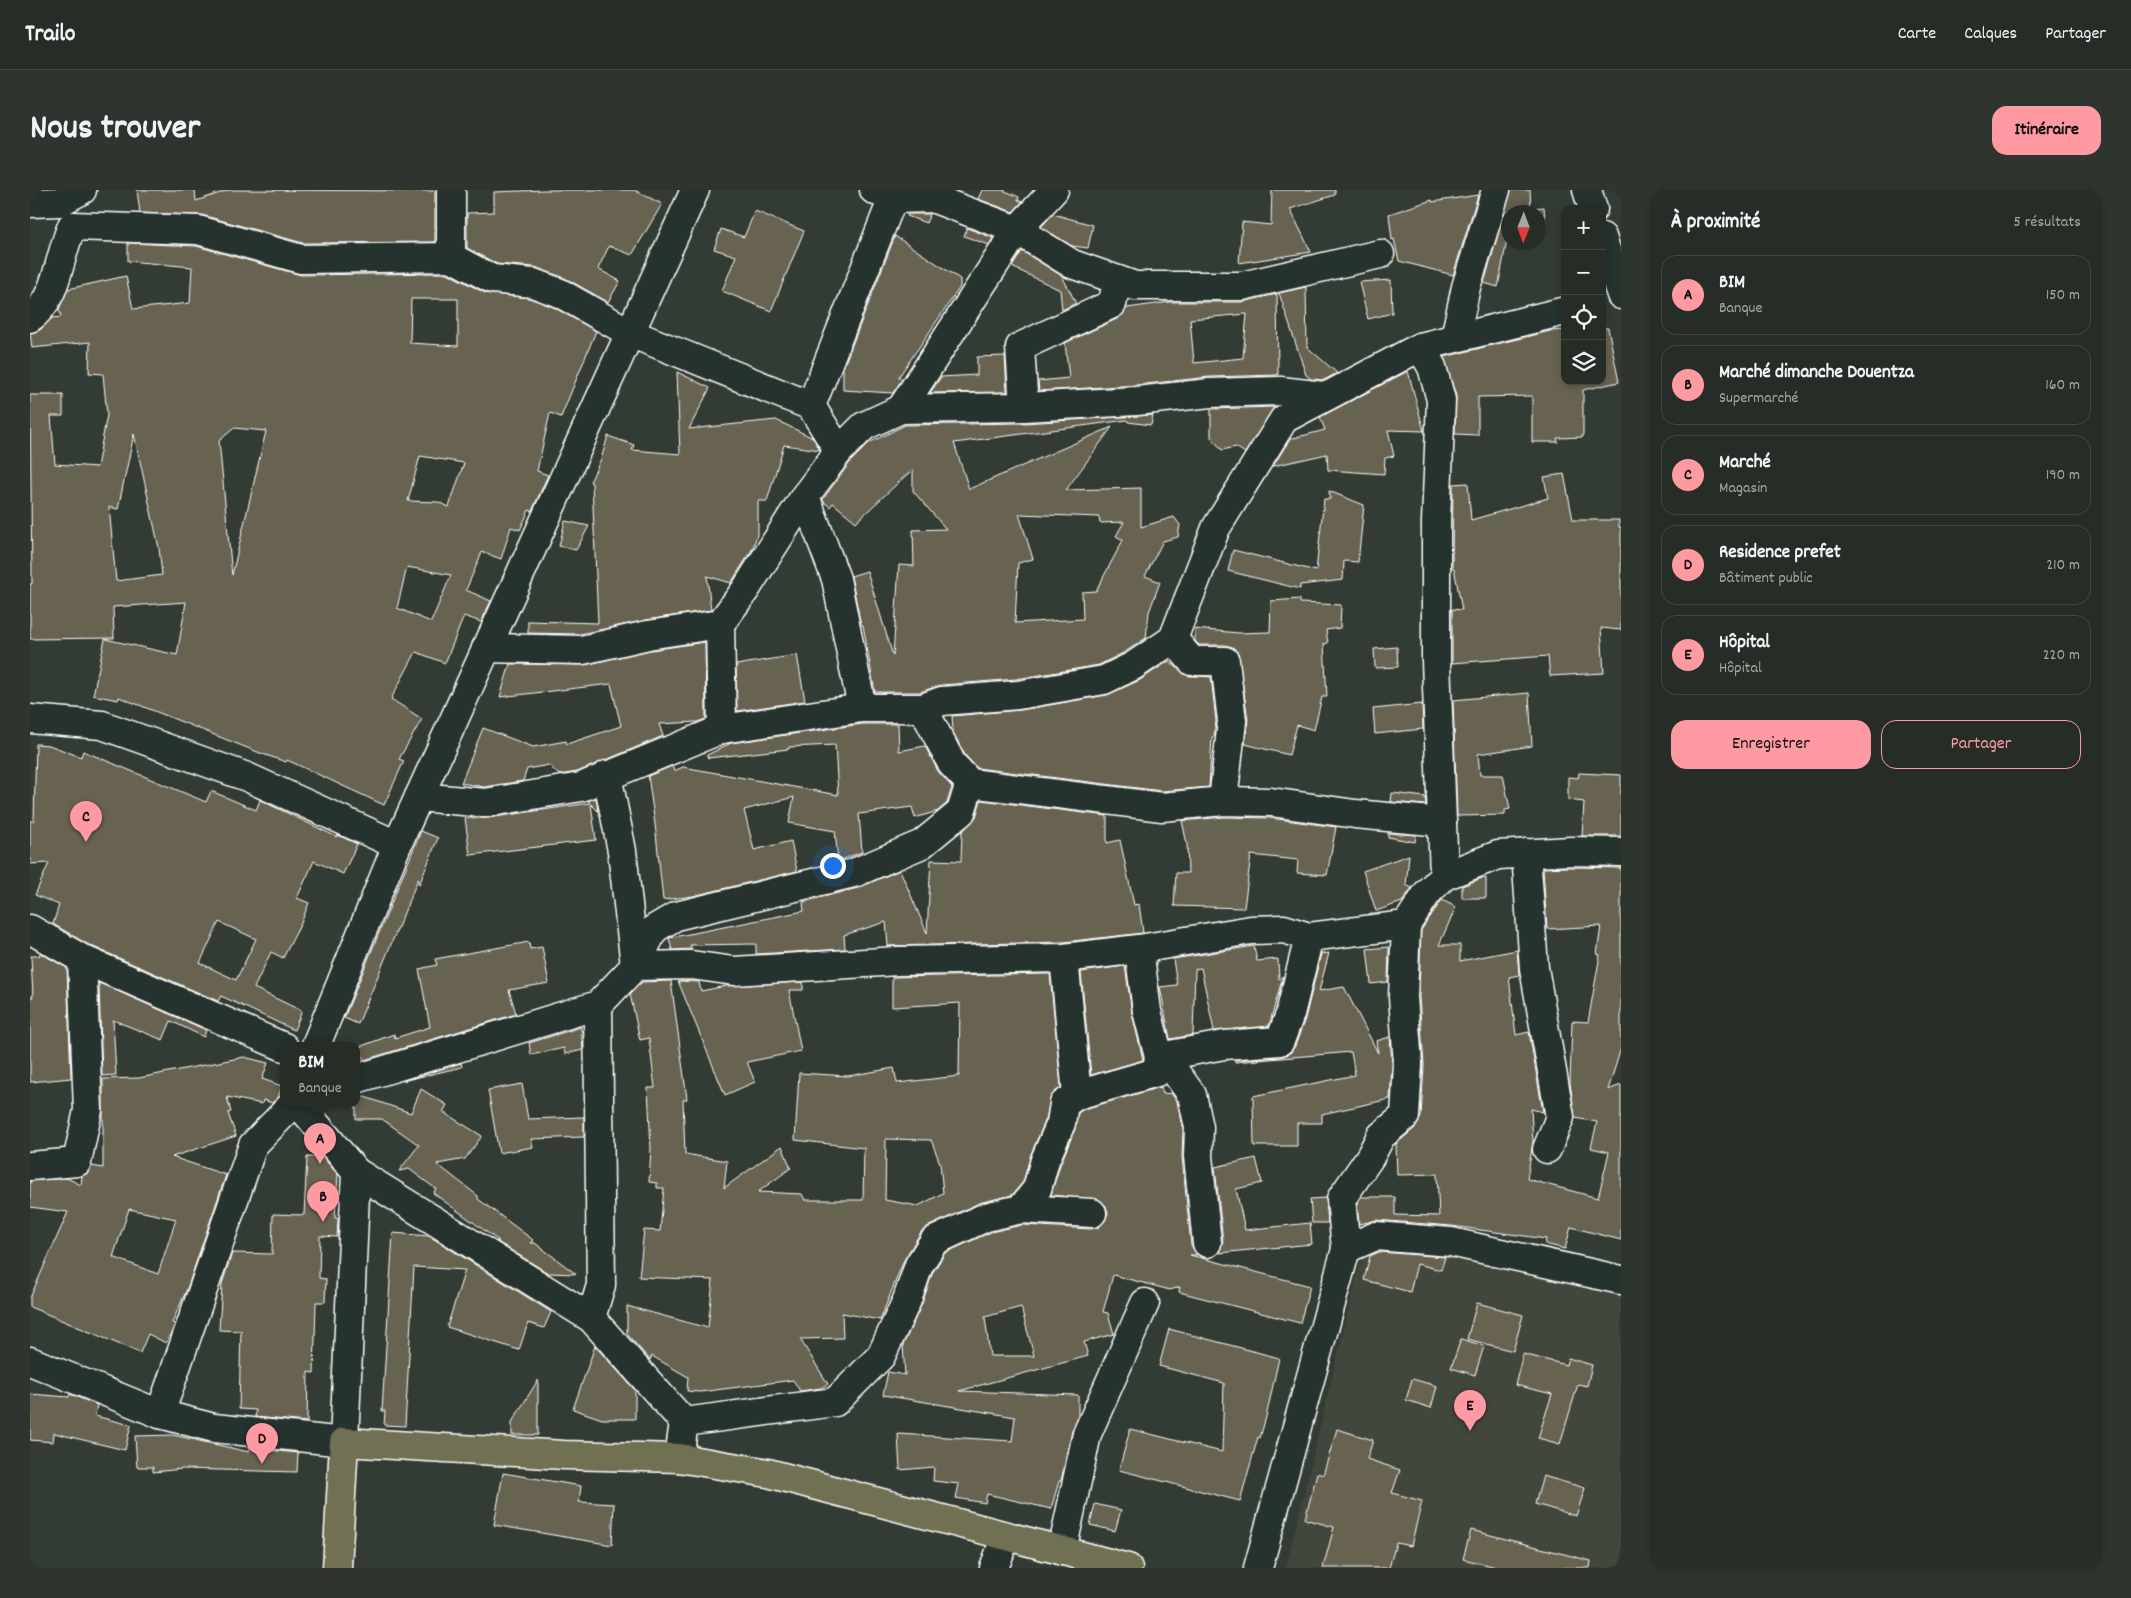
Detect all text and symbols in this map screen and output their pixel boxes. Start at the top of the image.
text: Trailo [25,18,76,52]
text: Carte [1898,22,1936,47]
text: Calques [1964,22,2017,47]
text: Partager [2045,22,2106,47]
text: Nous trouver [30,105,200,155]
button: Itinéraire [1992,106,2101,155]
north arrow [1501,205,1546,250]
map controls [1561,205,1606,385]
button: + [1561,205,1606,250]
text: À proximité [1671,208,1760,238]
text: 5 résultats [2014,211,2081,234]
button: − [1561,250,1606,295]
text: BIM [1719,270,1745,297]
text: A [1684,284,1692,307]
text: 150 m [2046,284,2080,307]
button: locate [1561,295,1606,340]
text: Banque [1719,297,1763,320]
button: layers [1561,340,1606,385]
text: Marché dimanche Douentza [1719,360,1914,387]
text: B [1684,374,1692,397]
text: 160 m [2045,374,2080,397]
text: Supermarché [1719,387,1798,410]
text: Marché [1719,450,1771,477]
text: C [1684,464,1692,487]
text: 190 m [2046,464,2080,487]
text: Magasin [1719,477,1767,500]
text: Residence prefet [1719,540,1841,567]
text: D [1684,554,1692,577]
text: 210 m [2046,554,2080,577]
text: Bâtiment public [1719,567,1813,590]
text: Hôpital [1719,630,1770,657]
text: E [1684,644,1692,667]
text: 220 m [2043,644,2080,667]
text: Hôpital [1719,657,1762,680]
button: Enregistrer [1671,720,1871,769]
button: Partager [1881,720,2081,769]
pin: C [70,801,102,842]
your location [820,853,846,879]
popup [280,1042,360,1107]
text: BIM [298,1050,324,1077]
text: Banque [298,1077,342,1100]
pin: A [304,1123,336,1164]
pin: B [307,1181,339,1222]
pin: E [1454,1390,1486,1431]
pin: D [246,1423,278,1464]

